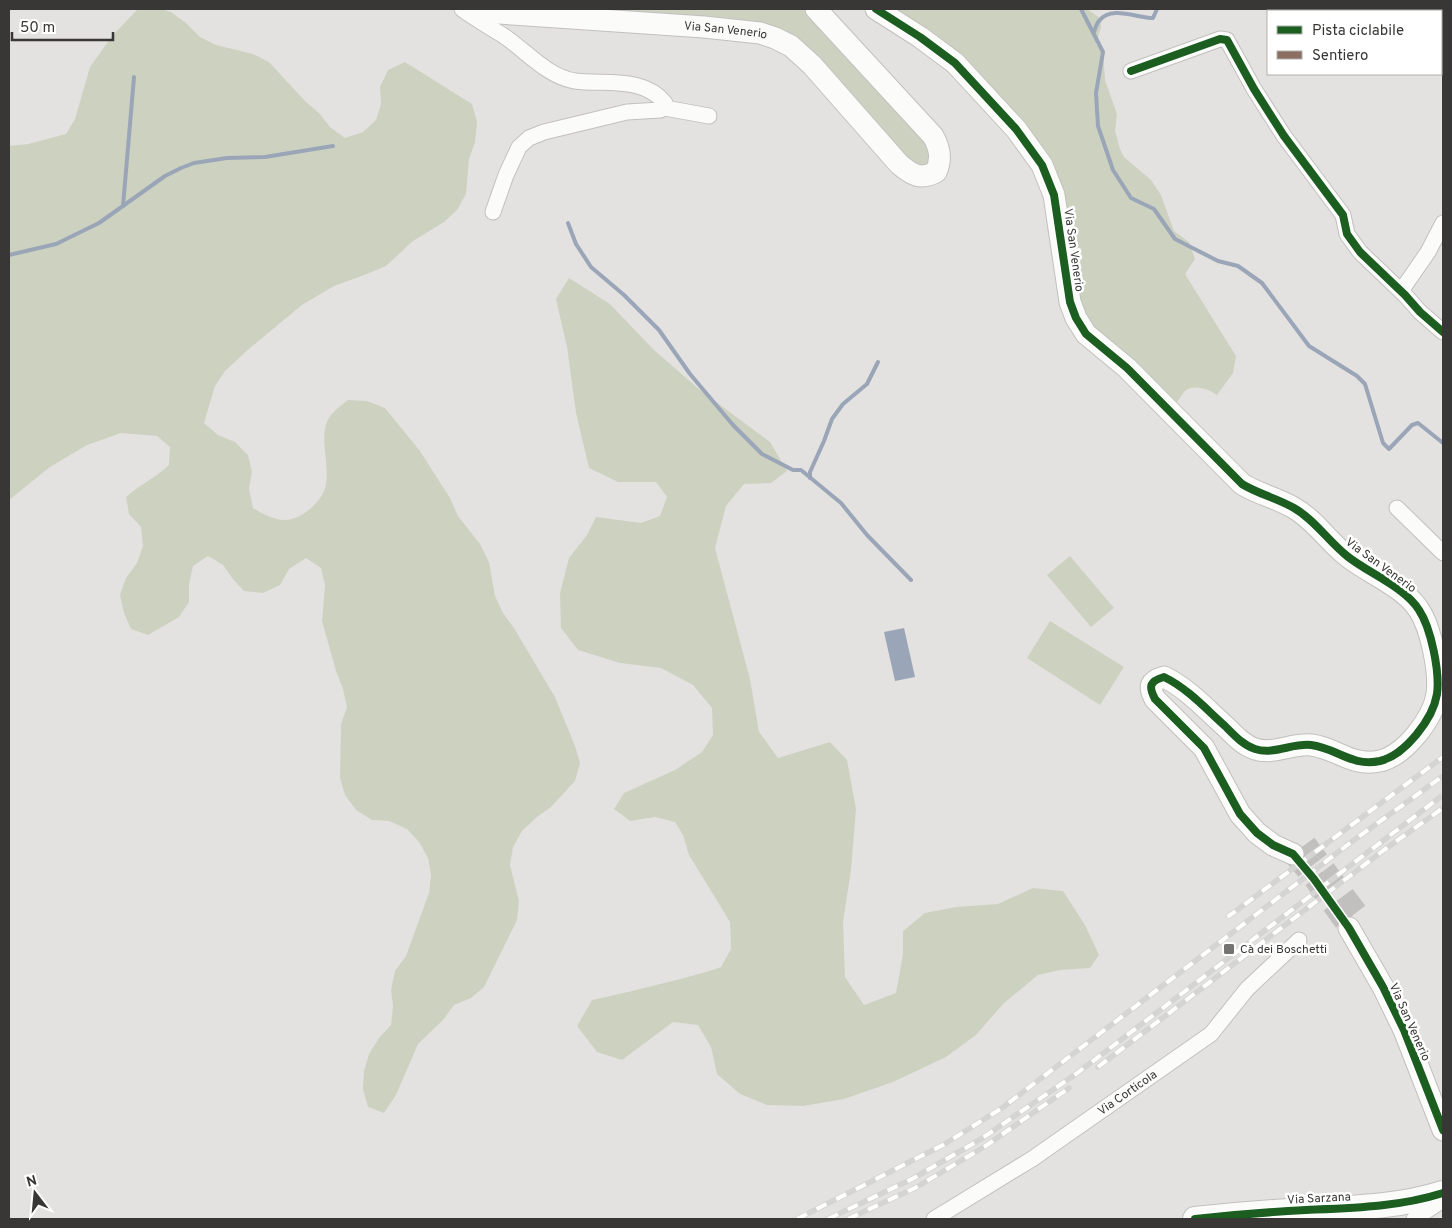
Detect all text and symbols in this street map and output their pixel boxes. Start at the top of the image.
scale bar [12,10,114,42]
legend [1267,10,1442,75]
text: 50 m [20,19,55,38]
street label: Via San Venerio [683,19,770,44]
text: Pista ciclabile [1312,22,1404,41]
text: Sentiero [1312,47,1368,66]
street label: Via San Venerio [1059,207,1087,293]
street label: Via San Venerio [1342,535,1419,597]
marker: Cà dei Boschetti [1222,942,1236,956]
place label: Cà dei Boschetti [1240,942,1327,958]
street label: Via San Venerio [1385,981,1434,1064]
street label: Via Corticola [1095,1067,1161,1120]
north arrow [10,1168,60,1218]
text: N [25,1172,39,1192]
street label: Via Sarzana [1287,1189,1351,1209]

